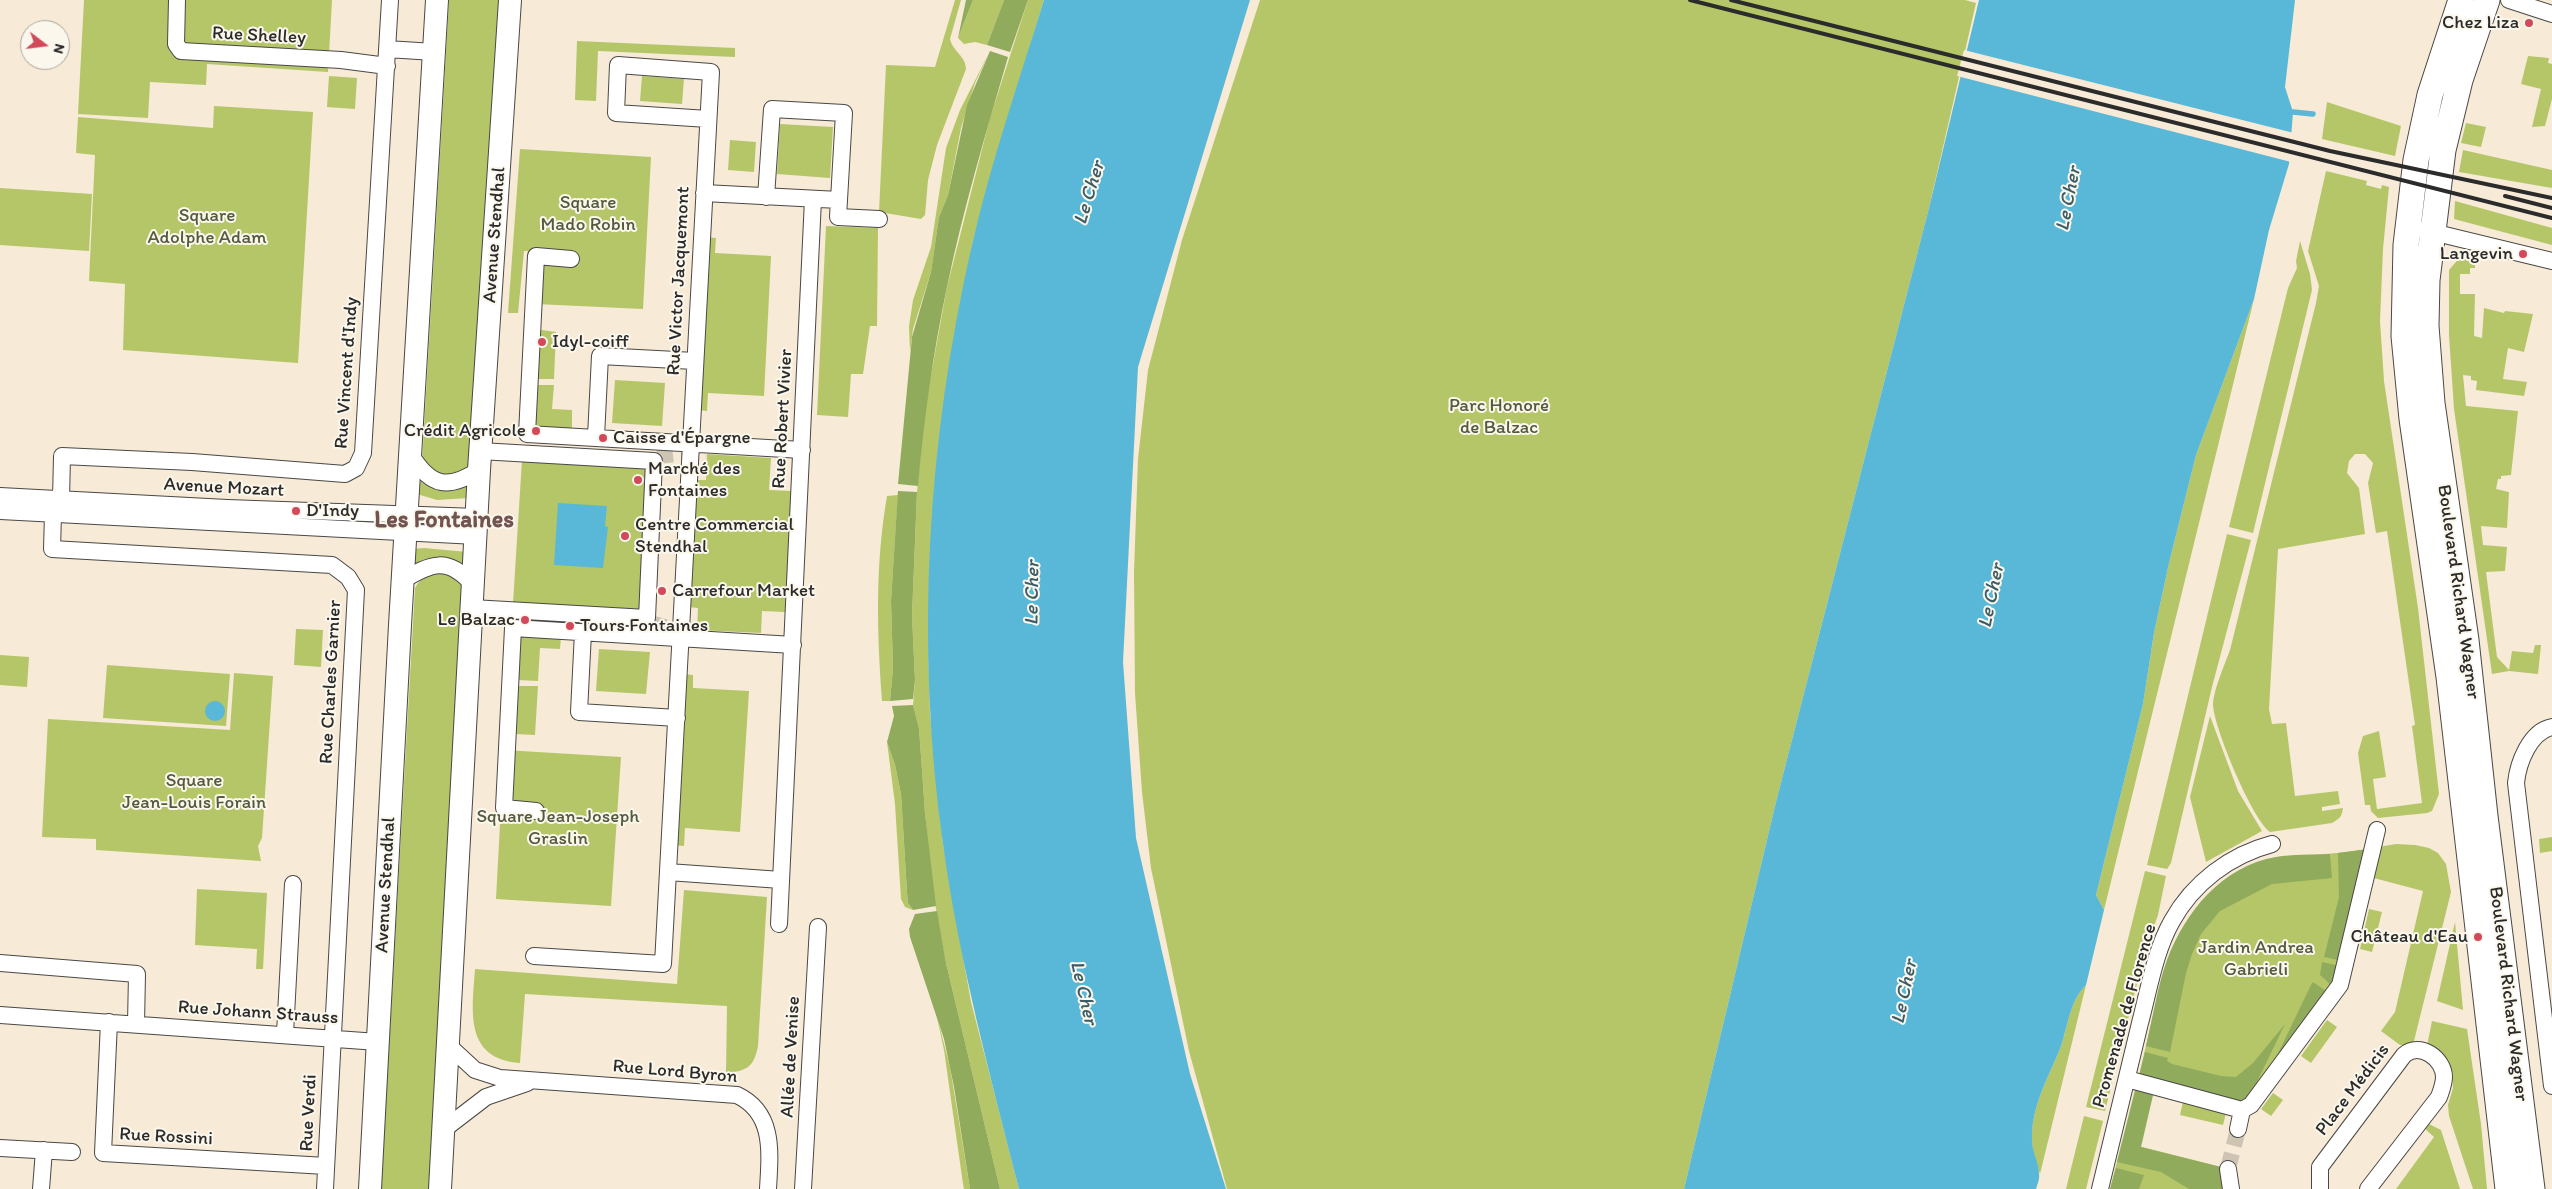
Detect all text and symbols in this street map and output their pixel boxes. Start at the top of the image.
place label: Chez Liza [2442,12,2519,34]
marker: Chez Liza [2523,17,2535,29]
north arrow [20,20,70,70]
street label: Rue Shelley [211,22,307,50]
text: N [50,42,68,56]
water label: Le Cher [1069,158,1111,228]
water label: Le Cher [2051,165,2087,233]
street label: Avenue Stendhal [479,166,511,304]
street label: Rue Victor Jacquemont [663,186,695,376]
park label: Square Mado Robin [540,192,636,236]
park label: Square Adolphe Adam [147,205,267,249]
place label: Langevin [2440,243,2513,265]
marker: Langevin [2517,248,2529,260]
street label: Rue Vincent d'Indy [330,296,364,450]
place label: Idyl-coiff [552,331,629,353]
marker: Idyl-coiff [536,336,548,348]
street label: Rue Robert Vivier [768,349,798,489]
park label: Parc Honoré de Balzac [1449,395,1549,439]
place label: Crédit Agricole [404,420,526,442]
marker: Crédit Agricole [530,425,542,437]
place label: Caisse d'Épargne [613,427,751,449]
marker: Caisse d'Épargne [597,432,609,444]
place label: Marché des Fontaines [648,458,740,502]
street label: Avenue Mozart [163,473,285,503]
marker: Marché des Fontaines [632,474,644,486]
street label: Boulevard Richard Wagner [2432,483,2484,701]
place label: D'Indy [306,500,359,522]
marker: D'Indy [290,505,302,517]
district label: Les Fontaines [374,507,514,535]
place label: Centre Commercial Stendhal [635,514,794,558]
marker: Centre Commercial Stendhal [619,530,631,542]
water label: Le Cher [1020,560,1046,626]
water label: Le Cher [1974,562,2010,630]
place label: Carrefour Market [672,580,815,602]
marker: Carrefour Market [656,585,668,597]
street label: Rue Charles Garnier [315,599,347,765]
place label: Le Balzac [438,609,515,631]
marker: Le Balzac [519,614,531,626]
place label: Tours Fontaines [580,615,708,637]
marker: Tours Fontaines [564,620,576,632]
park label: Square Jean-Louis Forain [122,770,266,814]
park label: Square Jean-Joseph Graslin [476,806,640,850]
street label: Avenue Stendhal [371,817,401,953]
street label: Boulevard Richard Wagner [2483,885,2533,1103]
street label: Promenade de Florence [2088,921,2162,1111]
place label: Château d'Eau [2351,926,2468,948]
marker: Château d'Eau [2472,931,2484,943]
park label: Jardin Andrea Gabrieli [2198,937,2314,981]
water label: Le Cher [1887,958,1923,1026]
water label: Le Cher [1064,959,1102,1027]
street label: Rue Johann Strauss [177,996,339,1030]
street label: Allée de Venise [776,996,806,1118]
street label: Place Médicis [2311,1039,2395,1141]
street label: Rue Lord Byron [612,1055,738,1089]
street label: Rue Verdi [296,1074,322,1152]
street label: Rue Rossini [119,1123,213,1151]

